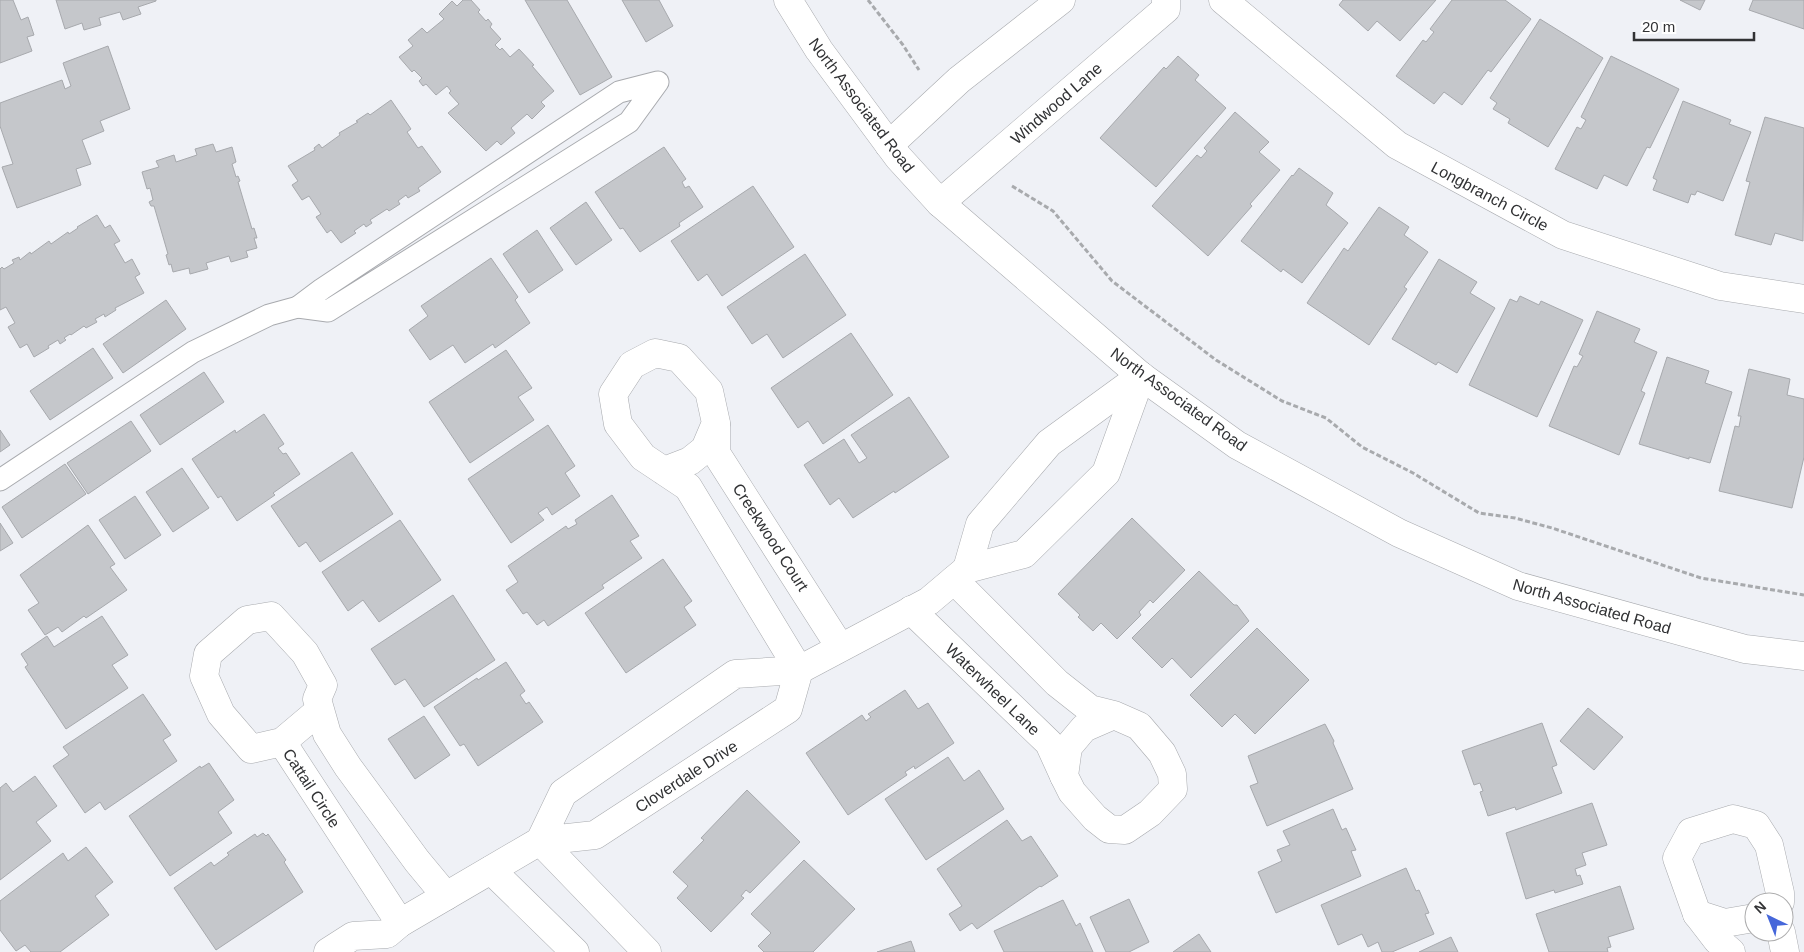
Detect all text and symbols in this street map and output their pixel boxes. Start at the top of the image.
scale bar [1634,10,1754,42]
text: 20 m [1642,18,1675,35]
street label: North Associated Road [806,35,918,176]
street label: Windwood Lane [1007,59,1105,147]
street label: Longbranch Circle [1428,158,1551,234]
street label: North Associated Road [1108,344,1250,454]
street label: Creekwood Court [730,480,812,595]
street label: North Associated Road [1511,576,1673,637]
street label: Waterwheel Lane [942,640,1043,739]
street label: Cloverdale Drive [632,737,741,816]
street label: Cattail Circle [280,746,343,831]
north arrow [1744,892,1794,942]
text: N [1751,898,1769,917]

